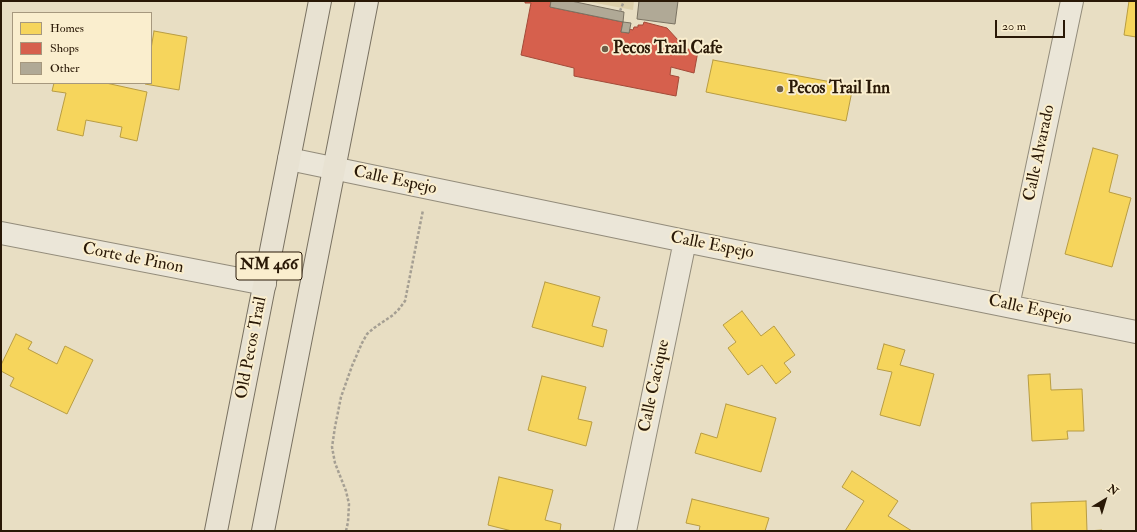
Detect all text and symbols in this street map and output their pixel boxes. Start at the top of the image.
legend [12,12,152,84]
scale bar [997,12,1067,38]
text: 20 m [1002,19,1026,34]
text: Homes [50,21,84,36]
place label: Pecos Trail Cafe [613,39,722,59]
text: Shops [50,41,79,56]
marker: Pecos Trail Cafe [600,44,610,54]
text: Other [50,61,79,76]
place label: Pecos Trail Inn [788,79,890,99]
marker: Pecos Trail Inn [775,84,785,94]
street label: Calle Alvarado [1020,103,1060,203]
street label: Calle Espejo [352,162,438,200]
street label: Calle Espejo [669,228,755,264]
street label: Corte de Pinon [81,239,185,279]
road number: NM 466 [236,252,302,280]
street label: Calle Espejo [987,291,1073,329]
street label: Old Pecos Trail [232,295,272,401]
street label: Calle Cacique [635,338,675,434]
north arrow [1085,480,1125,520]
text: N [1105,482,1121,498]

